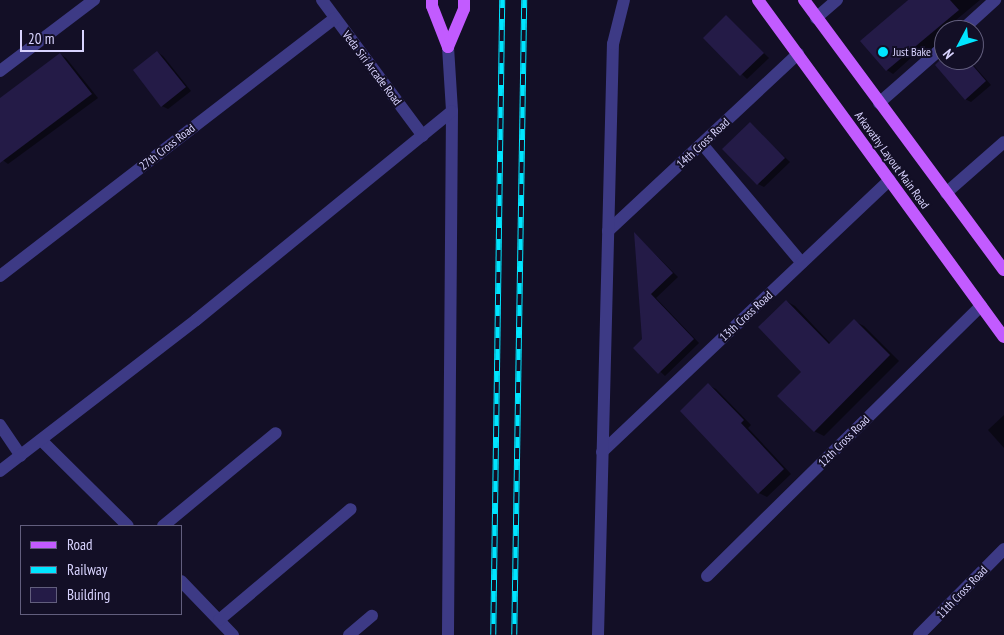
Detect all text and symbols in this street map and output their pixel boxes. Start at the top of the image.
scale bar [22,20,86,52]
north arrow [934,20,984,70]
street label: Veda Siri Arcade Road [339,28,405,108]
text: 20 m [28,29,54,48]
place label: Just Bake [893,45,931,59]
text: N [939,45,958,63]
marker: Just Bake [877,46,889,58]
street label: Arkavathy Layout Main Road [852,108,932,212]
street label: 14th Cross Road [674,115,732,171]
street label: 27th Cross Road [136,121,198,173]
street label: 13th Cross Road [717,288,775,344]
street label: 12th Cross Road [815,412,873,470]
legend [20,525,182,615]
text: Road [67,535,93,554]
text: Railway [67,560,107,579]
street label: 11th Cross Road [934,563,990,621]
text: Building [67,585,110,604]

